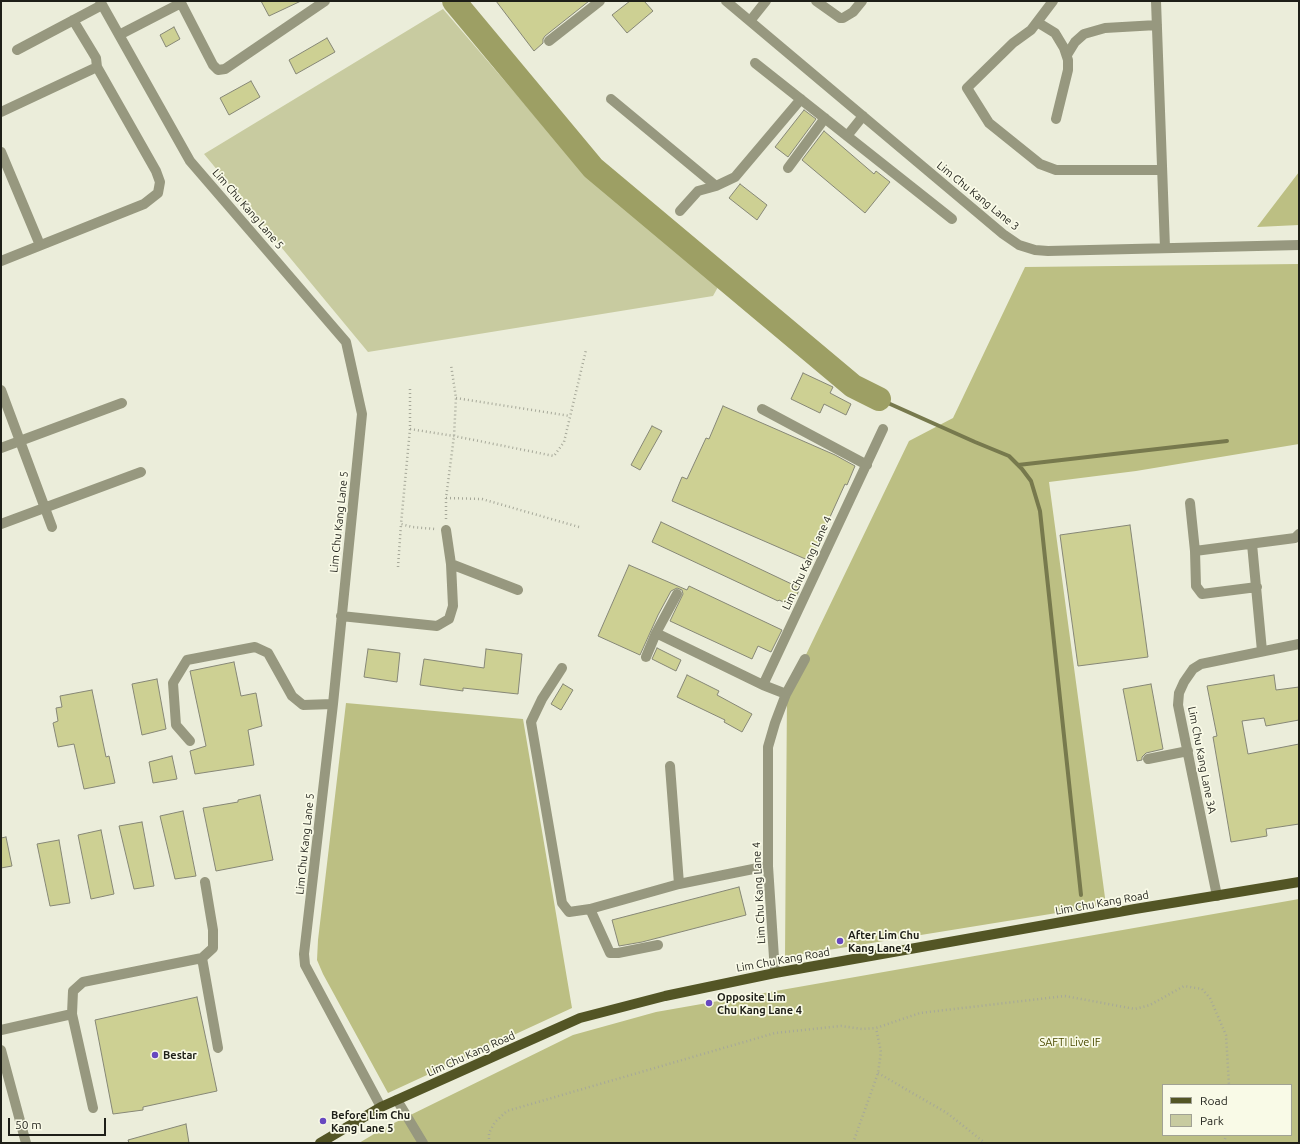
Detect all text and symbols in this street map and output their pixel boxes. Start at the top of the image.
street label: Lim Chu Kang Lane 3 [934,159,1022,233]
street label: Lim Chu Kang Lane 5 [210,166,286,252]
street label: Lim Chu Kang Lane 5 [327,471,351,573]
street label: Lim Chu Kang Lane 4 [779,514,835,612]
street label: Lim Chu Kang Lane 3A [1185,705,1219,815]
street label: Lim Chu Kang Lane 5 [293,793,317,895]
street label: Lim Chu Kang Lane 4 [750,842,768,944]
street label: Lim Chu Kang Road [1054,888,1150,918]
place label: After Lim Chu Kang Lane 4 [848,928,919,954]
marker: After Lim Chu Kang Lane 4 [835,936,845,946]
street label: Lim Chu Kang Road [735,945,831,975]
place label: Opposite Lim Chu Kang Lane 4 [717,990,802,1016]
marker: Opposite Lim Chu Kang Lane 4 [704,998,714,1008]
street label: Lim Chu Kang Road [425,1029,517,1079]
park label: SAFTI Live IF [1039,1035,1101,1049]
place label: Bestar [163,1048,197,1062]
marker: Bestar [150,1050,160,1060]
legend [1162,1084,1292,1136]
text: Road [1200,1094,1228,1107]
place label: Before Lim Chu Kang Lane 5 [331,1108,410,1134]
scale bar [10,1110,108,1136]
text: Park [1200,1114,1224,1127]
marker: Before Lim Chu Kang Lane 5 [318,1116,328,1126]
text: 50 m [15,1118,42,1131]

